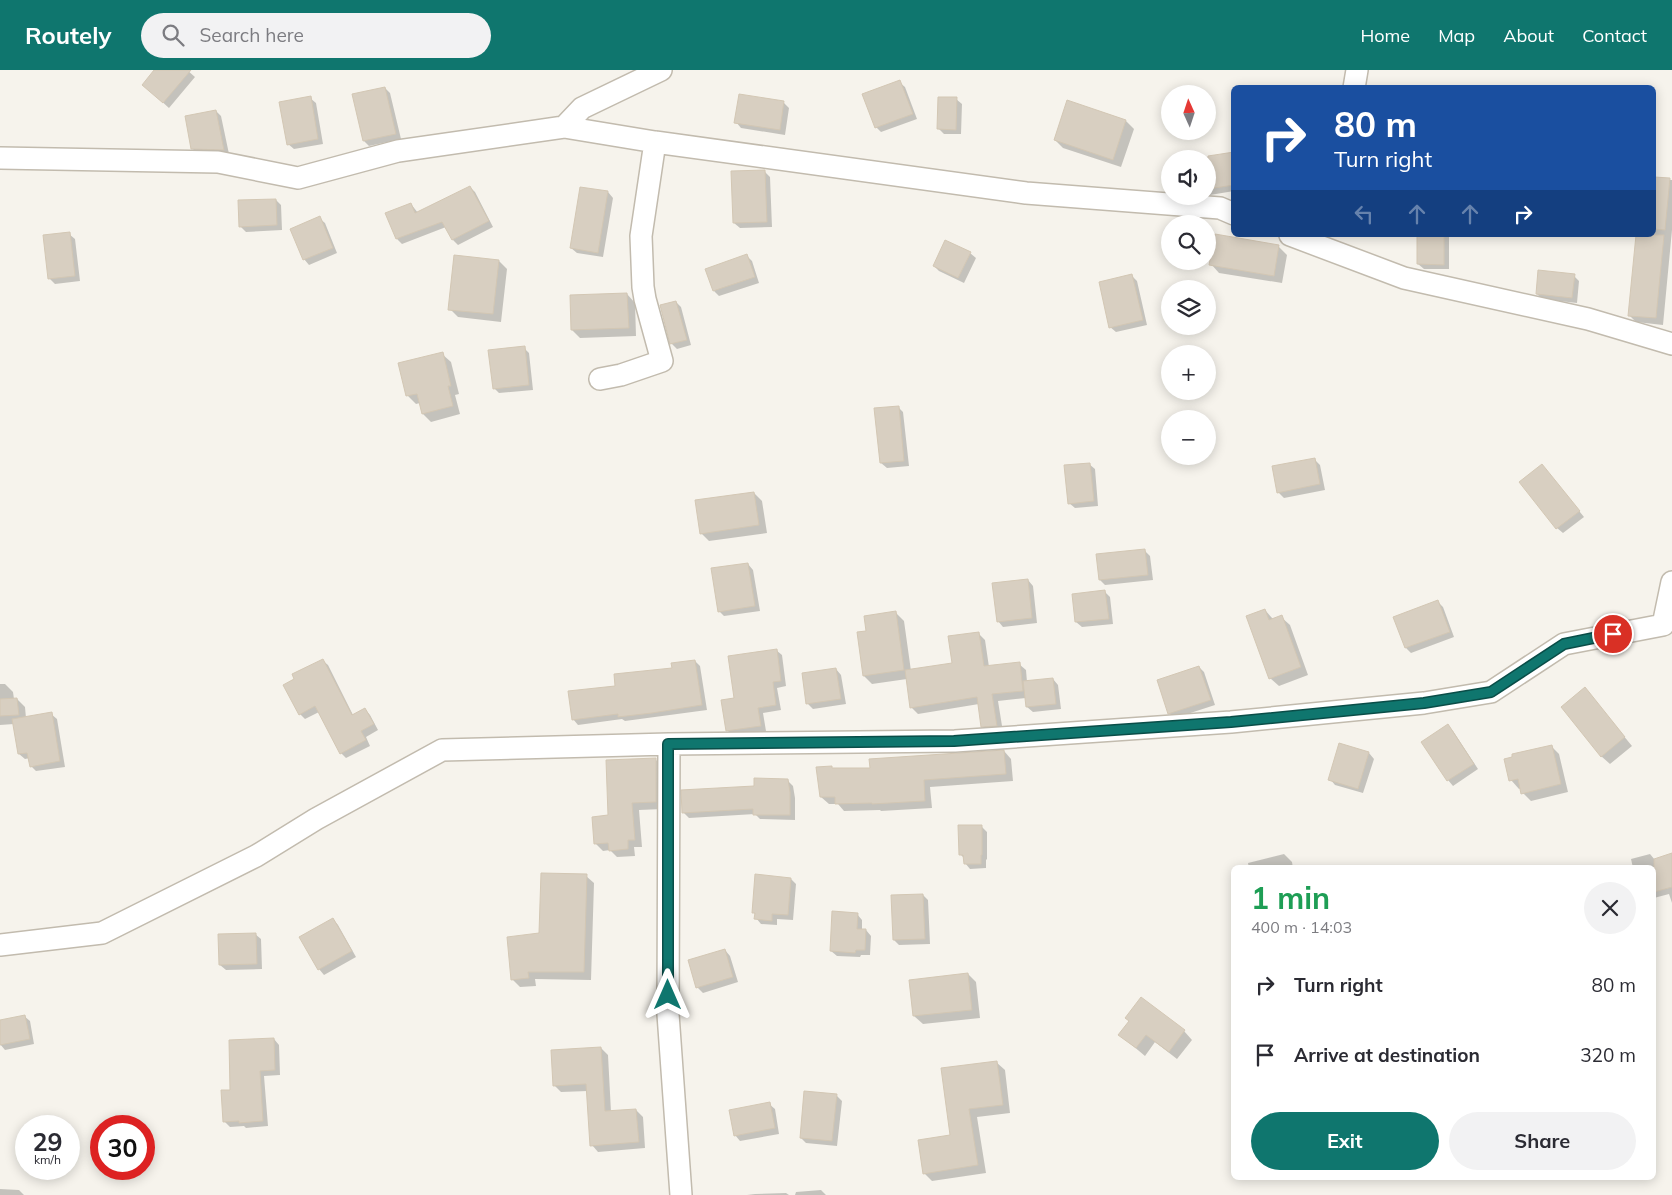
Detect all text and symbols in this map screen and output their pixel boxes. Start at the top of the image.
search box [141,13,491,58]
text: Routely [25,20,111,50]
icon: search [159,21,187,49]
text: Search here [199,23,304,47]
text: Home [1360,24,1410,47]
text: Map [1438,24,1475,47]
text: About [1503,24,1554,47]
text: Contact [1582,24,1647,47]
north arrow [1161,85,1216,140]
map controls [1161,85,1216,465]
text: 80 m [1334,102,1417,146]
icon: right [1251,105,1316,170]
text: Turn right [1334,145,1432,173]
button: sound [1161,150,1216,205]
icon: left [1350,200,1378,228]
icon: ahead [1403,200,1431,228]
icon: ahead [1456,200,1484,228]
icon: right [1509,200,1537,228]
button: search [1161,215,1216,270]
button: layers [1161,280,1216,335]
button: + [1161,345,1216,400]
button: − [1161,410,1216,465]
pin [1592,613,1634,655]
icon: arrive [1599,620,1627,648]
text: 1 min [1251,879,1330,917]
button: close [1584,882,1636,934]
text: 400 m · 14:03 [1251,917,1352,937]
position arrow [641,968,693,1020]
icon: right [1251,971,1279,999]
text: Turn right [1294,973,1383,997]
text: 80 m [1592,973,1636,997]
icon: arrive [1251,1041,1279,1069]
text: Arrive at destination [1294,1043,1480,1067]
text: 320 m [1580,1043,1636,1067]
button: Exit [1251,1112,1439,1170]
button: Share [1449,1112,1636,1170]
speed limit sign: 30 [90,1115,155,1180]
text: 29 [32,1126,63,1157]
text: km/h [34,1152,61,1167]

